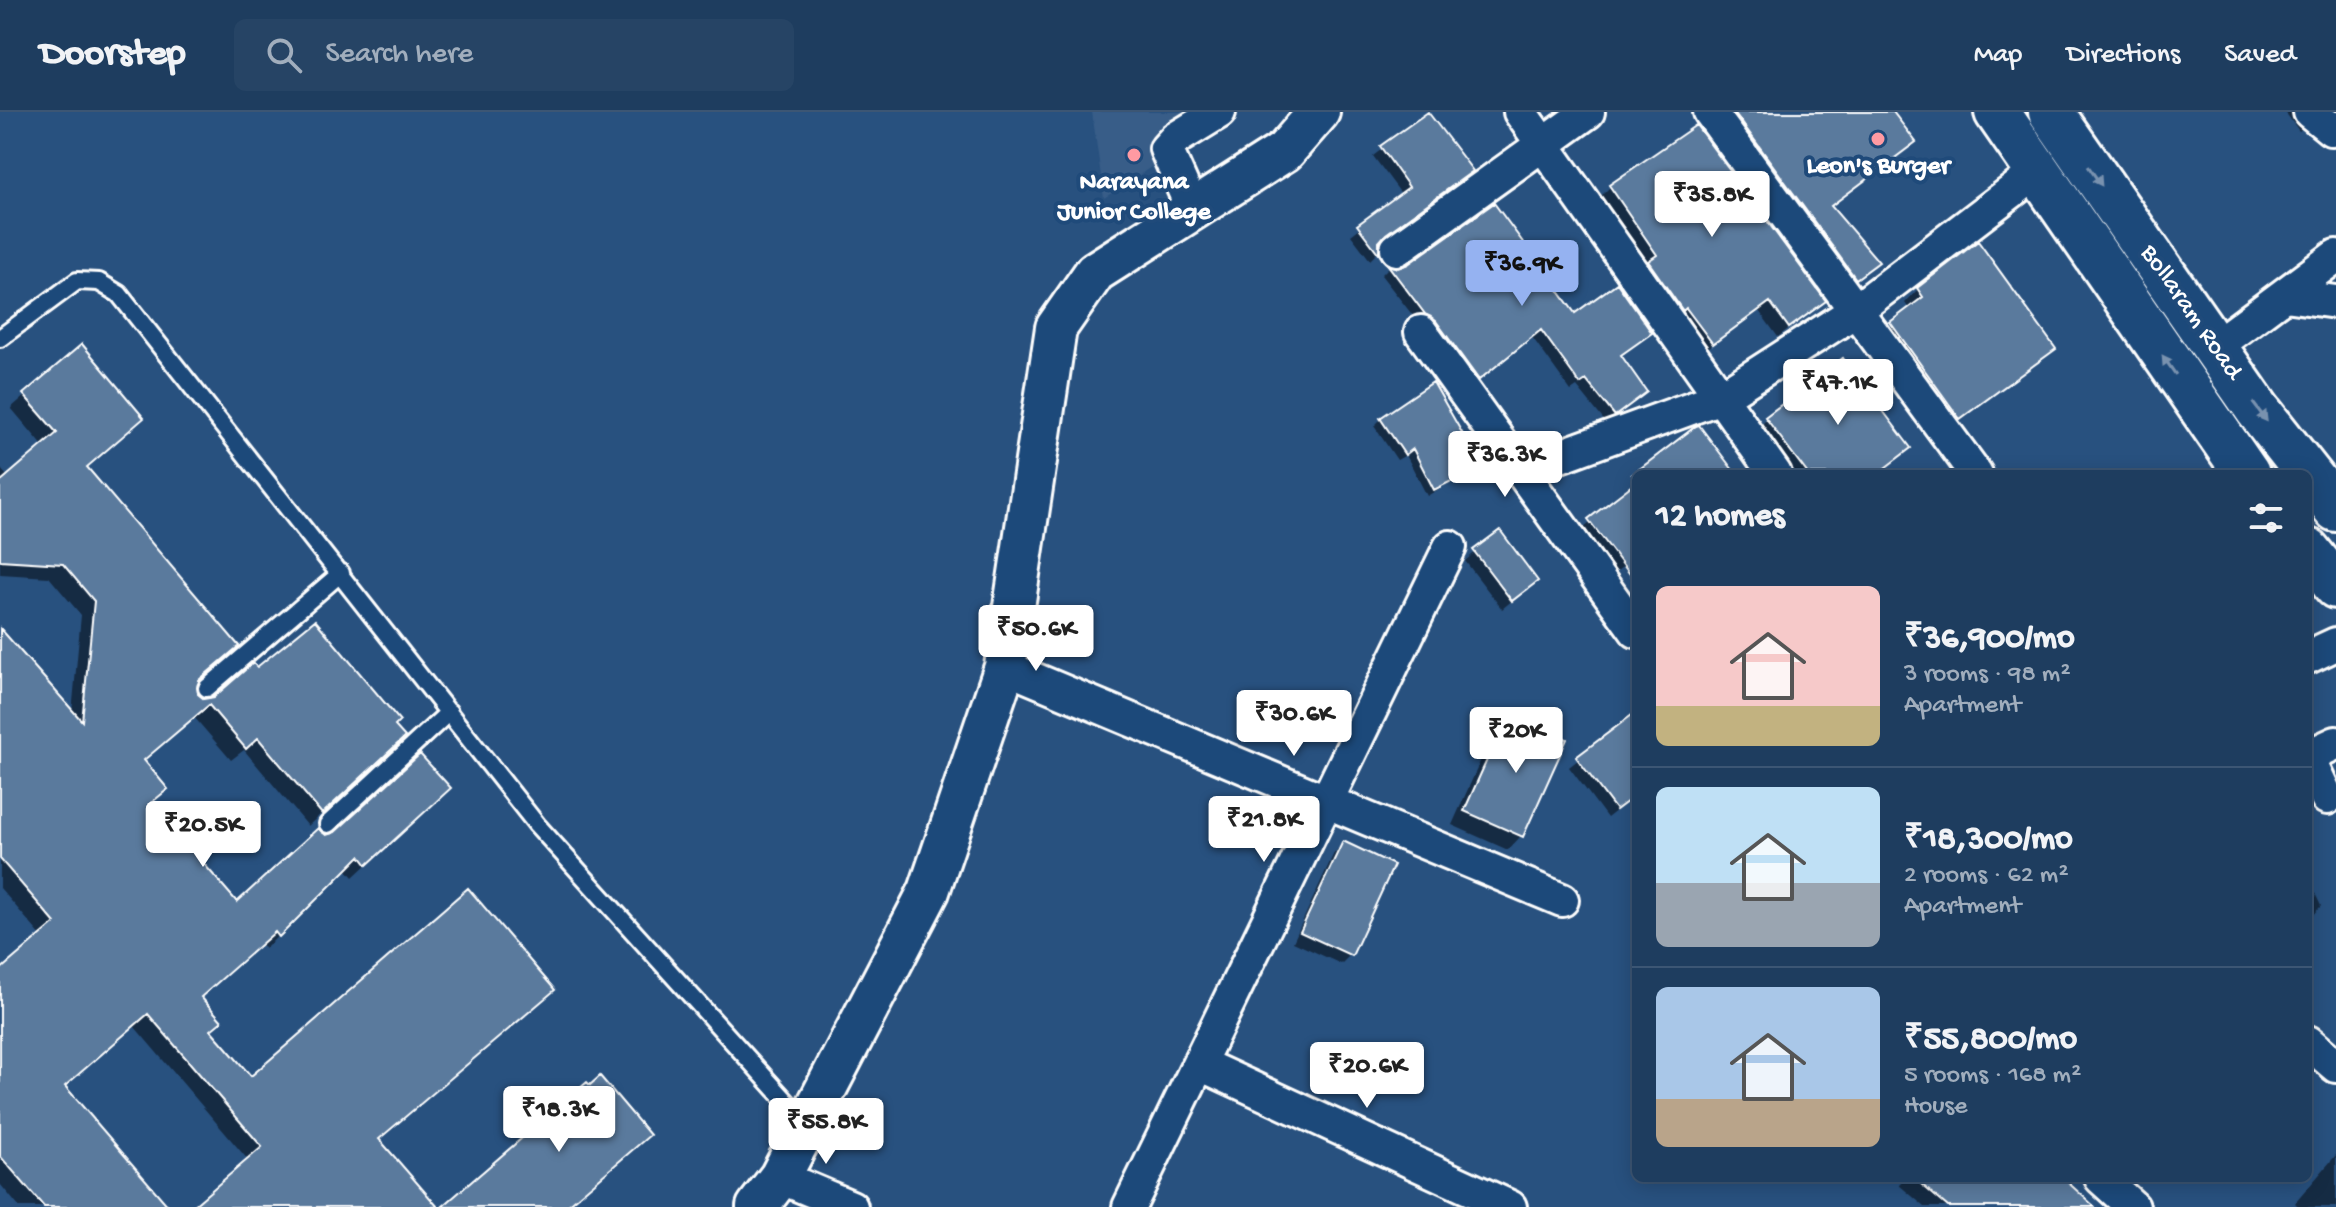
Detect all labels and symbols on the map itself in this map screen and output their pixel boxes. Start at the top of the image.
marker: Leon's Burger [1869,130,1887,148]
marker: Narayana Junior College [1125,146,1143,164]
place label: Leon's Burger [1806,152,1952,183]
one-way arrow [2087,166,2102,187]
place label: Narayana Junior College [1056,168,1212,229]
pin: ₹35.8K [1647,171,1777,239]
street label: Bollaram Road [2131,239,2249,388]
pin: ₹36.9K [1457,240,1587,308]
one-way arrow [2162,355,2177,376]
pin: ₹47.1K [1773,359,1903,427]
one-way arrow [2252,402,2268,422]
pin: ₹36.3K [1440,431,1570,499]
pin: ₹50.6K [971,605,1101,673]
pin: ₹30.6K [1229,690,1359,758]
pin: ₹20K [1469,707,1563,775]
pin: ₹21.8K [1199,796,1329,864]
pin: ₹20.5K [138,801,268,869]
pin: ₹20.6K [1302,1042,1432,1110]
pin: ₹18.3K [494,1086,624,1154]
pin: ₹55.8K [761,1098,891,1166]

